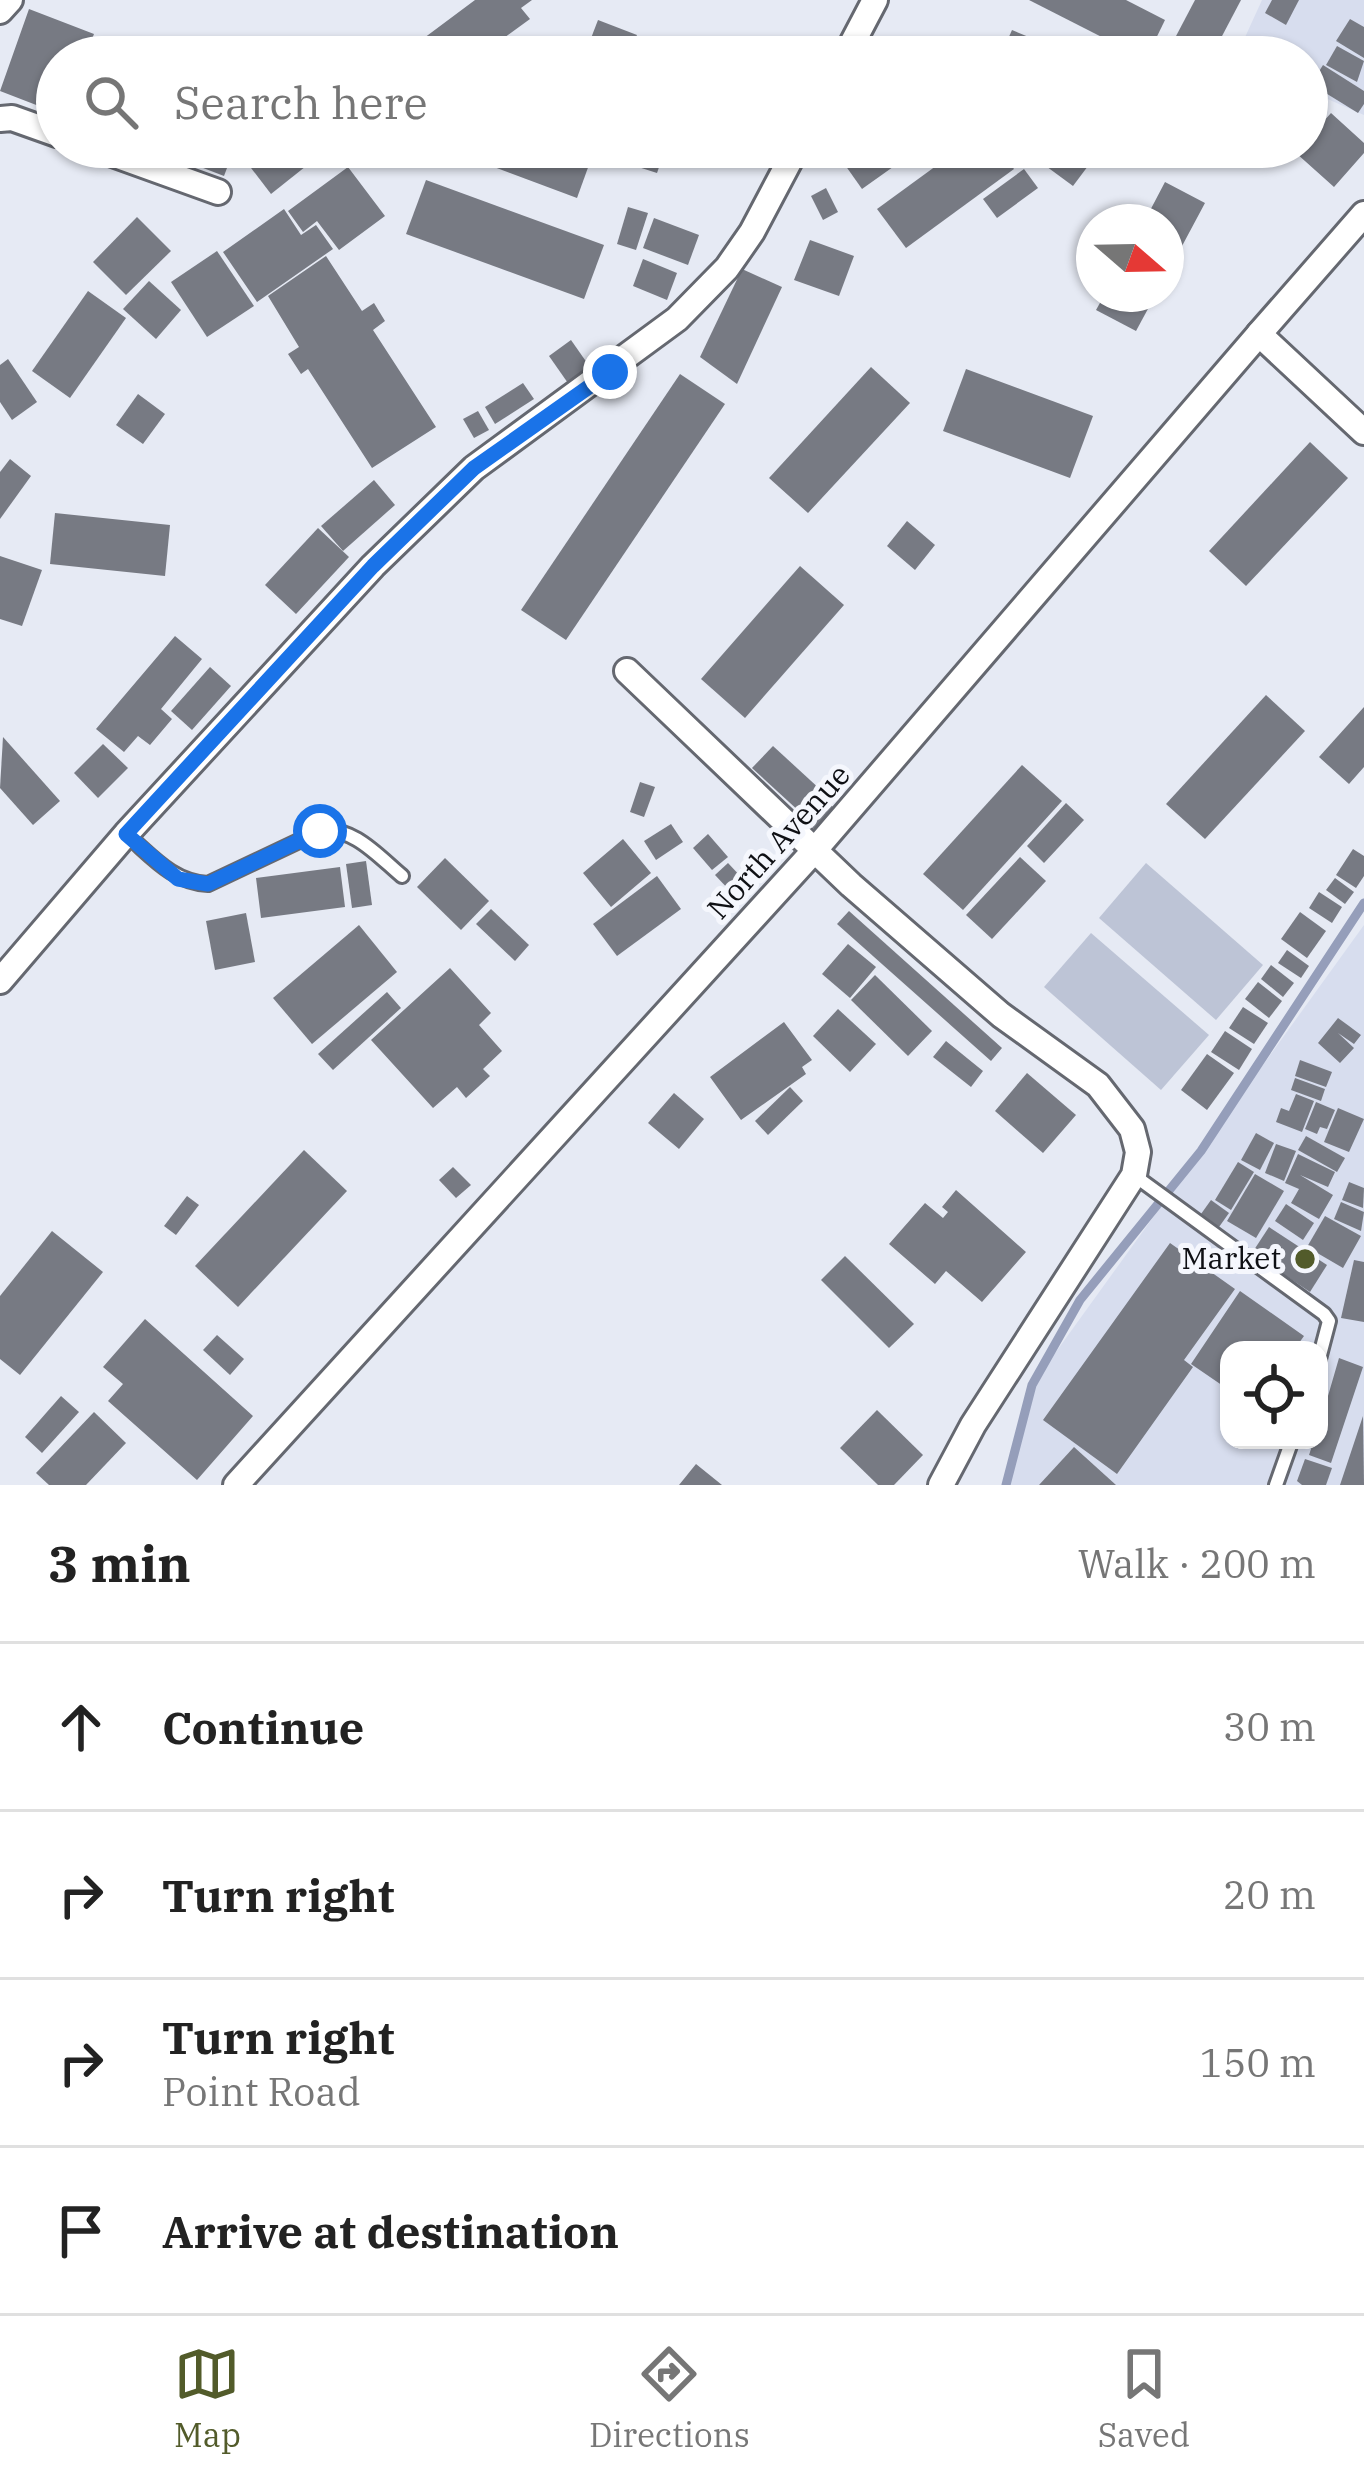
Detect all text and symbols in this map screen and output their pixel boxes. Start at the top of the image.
search box [36,36,1328,168]
icon: search [78,69,144,135]
text: Search here [174,73,428,131]
north arrow [1076,204,1184,312]
route end [583,345,637,399]
street label: North Avenue [698,755,858,927]
route start [293,804,347,858]
place label: Market [1181,1238,1281,1277]
marker: Market [1292,1246,1318,1272]
map controls [1220,1341,1328,1449]
button: locate [1220,1341,1328,1449]
text: 3 min [48,1530,191,1596]
text: Walk · 200 m [1078,1538,1316,1589]
icon: ahead [48,1694,114,1760]
text: Continue [162,1698,364,1756]
text: 30 m [1223,1701,1316,1752]
icon: right [48,1862,114,1928]
text: Turn right [162,1866,394,1924]
text: 20 m [1223,1869,1316,1920]
text: Turn right [162,2008,394,2066]
icon: right [48,2030,114,2096]
text: 150 m [1200,2037,1316,2088]
text: Point Road [162,2066,361,2117]
icon: arrive [48,2198,114,2264]
text: Arrive at destination [162,2202,619,2260]
tab: Map [174,2341,241,2456]
tab: Directions [589,2341,750,2456]
tab: Saved [1098,2341,1190,2456]

